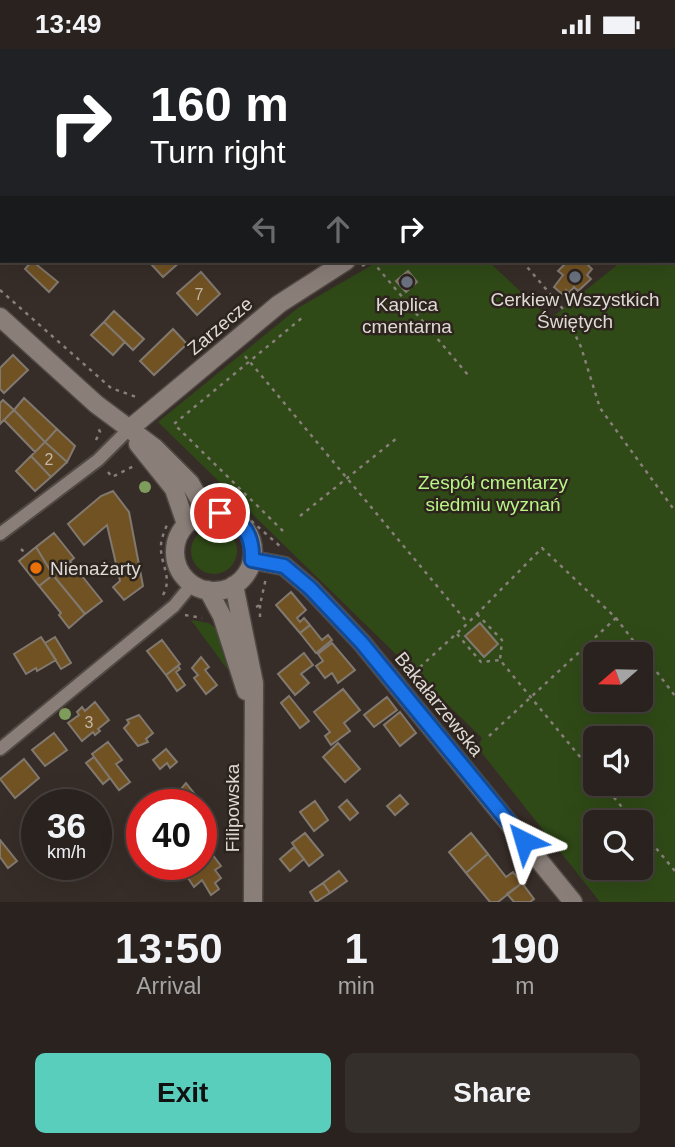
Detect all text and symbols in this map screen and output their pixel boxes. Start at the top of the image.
text: 13:49 [35,9,102,39]
icon: right [35,77,126,168]
text: 160 m [150,77,289,131]
text: Turn right [150,134,286,170]
icon: left [246,210,284,248]
icon: ahead [319,210,357,248]
icon: right [392,210,430,248]
marker: Cerkiew Wszystkich Świętych [567,269,583,285]
marker: Kaplica cmentarna [399,274,415,290]
house number: 7 [195,286,204,303]
place label: Cerkiew Wszystkich Świętych [491,289,659,332]
street label: Zarzecze [183,293,257,359]
place label: Kaplica cmentarna [362,294,452,337]
house number: 2 [45,451,54,468]
park label: Zespół cmentarzy siedmiu wyznań [418,472,568,515]
pin [190,483,250,543]
icon: arrive [201,494,239,532]
place label: Nienażarty [50,558,141,579]
marker: Nienażarty [28,560,44,576]
north arrow [583,642,653,712]
map controls [583,642,653,880]
street label: Bakałarzewska [391,648,488,761]
house number: 3 [85,714,94,731]
button: sound [583,726,653,796]
street label: Filipowska [222,763,243,852]
speed limit sign: 40 [126,789,217,880]
position arrow [487,804,561,878]
text: 36 [47,806,86,845]
button: search [583,810,653,880]
text: km/h [47,842,86,862]
text: 13:50 [115,925,223,972]
text: 1 [344,925,368,972]
text: 190 [490,925,560,972]
text: Arrival [136,973,201,999]
text: min [338,973,375,999]
text: m [515,973,534,999]
button: Exit [35,1053,331,1133]
button: Share [345,1053,640,1133]

